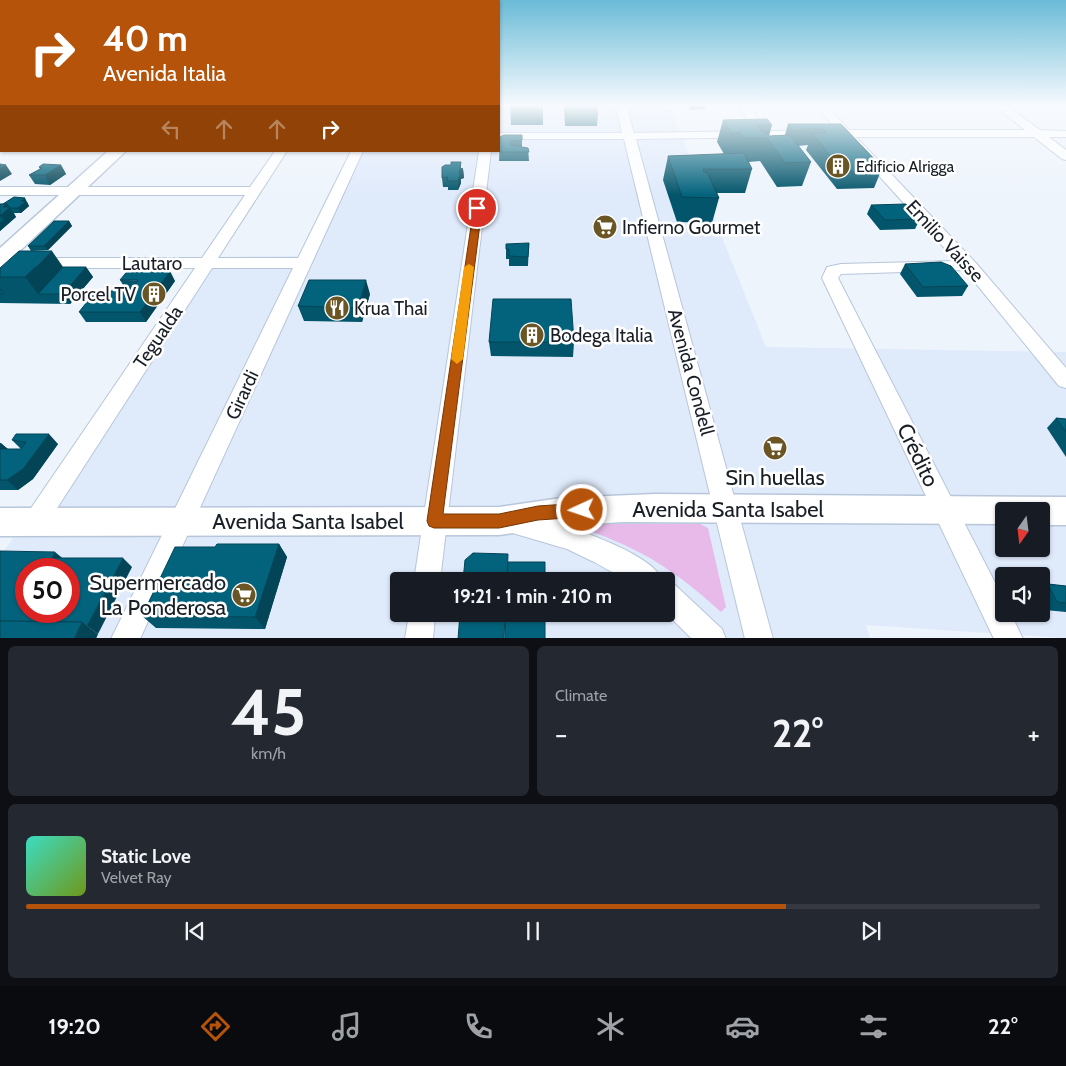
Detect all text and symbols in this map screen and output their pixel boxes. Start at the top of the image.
text: 40 m [103,17,188,60]
icon: right [20,20,85,85]
text: Avenida Italia [103,60,226,87]
icon: left [157,115,185,143]
icon: ahead [210,115,238,143]
icon: ahead [263,115,291,143]
icon: right [316,115,344,143]
building icon: Edificio Alrigga [825,153,851,179]
place label: Edificio Alrigga [856,157,955,176]
pin [456,187,498,229]
icon: arrive [463,194,491,222]
street label: Emilio Vaisse [901,195,989,287]
supermarket icon: Infierno Gourmet [592,214,618,240]
place label: Infierno Gourmet [622,216,761,239]
street label: Lautaro [122,252,182,275]
building icon: Porcel TV [141,281,167,307]
place label: Porcel TV [60,283,136,306]
restaurant icon: Krua Thai [324,295,350,321]
place label: Krua Thai [354,297,428,320]
street label: Tegualda [129,301,187,373]
street label: Avenida Condell [663,306,719,438]
building icon: Bodega Italia [519,322,545,348]
place label: Bodega Italia [550,324,653,347]
street label: Girardi [221,367,263,423]
street label: Crédito [891,419,945,491]
supermarket icon: Sin huellas [762,435,788,461]
place label: Sin huellas [725,464,825,491]
position arrow [555,483,607,535]
street label: Avenida Santa Isabel [632,496,825,523]
north arrow [995,502,1050,558]
map controls [995,502,1050,622]
street label: Avenida Santa Isabel [212,508,405,535]
speed limit sign: 50 [15,558,80,623]
button: sound [995,567,1050,622]
place label: Supermercado La Ponderosa [89,569,226,621]
supermarket icon: Supermercado La Ponderosa [231,582,257,608]
text: 19:21 · 1 min · 210 m [453,585,612,608]
text: 45 [231,672,306,751]
text: Climate [555,686,607,705]
text: 22° [772,710,823,757]
text: − [555,717,567,751]
text: + [1028,717,1040,751]
text: km/h [251,744,286,763]
text: Static Love [101,845,191,868]
text: Velvet Ray [101,868,172,887]
icon: previous [181,917,209,945]
icon: pause [519,917,547,945]
icon: next [857,917,885,945]
icon: directions [198,1009,233,1044]
icon: music [329,1009,364,1044]
icon: phone [461,1009,496,1044]
icon: climate [593,1009,628,1044]
icon: car [725,1009,760,1044]
icon: filters [856,1009,891,1044]
text: 19:20 [48,1013,101,1040]
text: 22° [988,1013,1018,1040]

